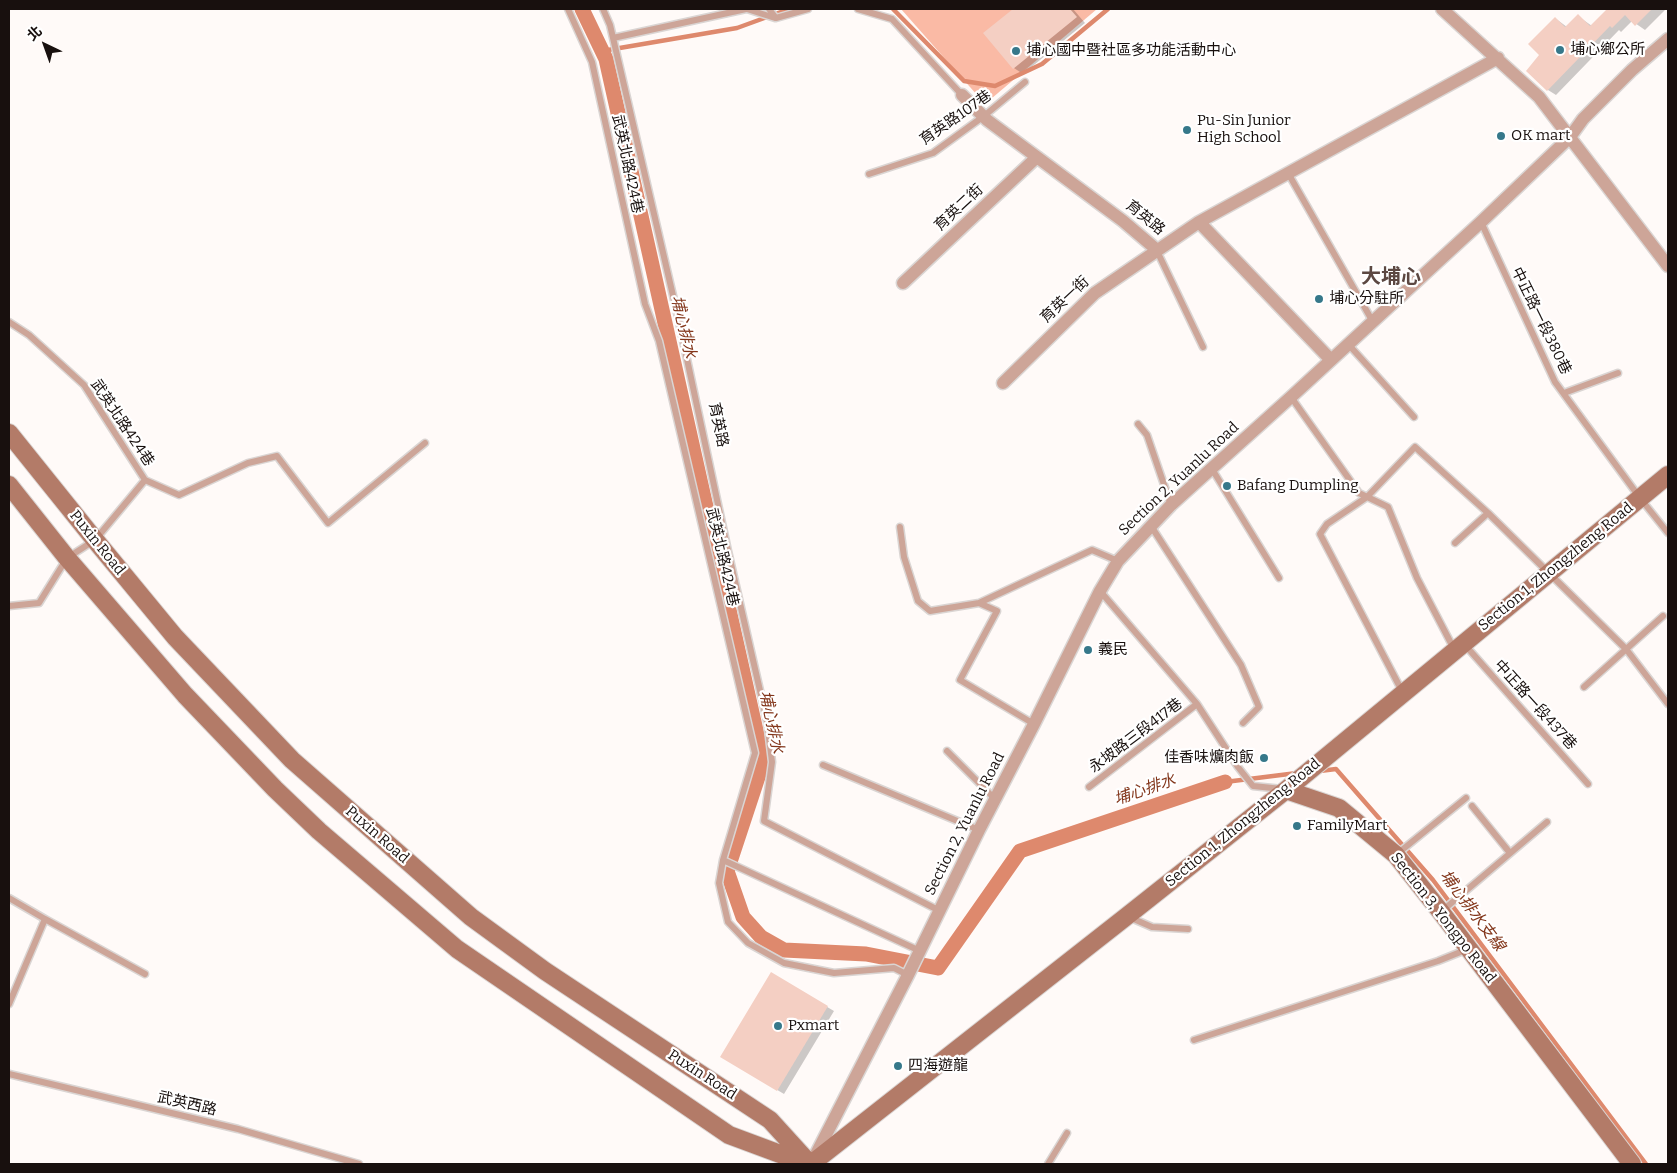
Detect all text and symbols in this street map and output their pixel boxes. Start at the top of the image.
north arrow [20,20,70,70]
text: 北 [24,22,46,44]
place label: 埔心鄉公所 [1570,41,1645,59]
place label: 埔心國中暨社區多功能活動中心 [1026,42,1236,60]
marker: 埔心鄉公所 [1554,44,1566,56]
marker: 埔心國中暨社區多功能活動中心 [1010,45,1022,57]
street label: 育英路107巷 [917,87,995,149]
place label: Pu-Sin Junior High School [1197,112,1291,147]
street label: 武英北路424巷 [608,113,646,215]
marker: Pu-Sin Junior High School [1181,124,1193,136]
place label: OK mart [1511,127,1570,145]
marker: OK mart [1495,130,1507,142]
street label: 育英二街 [931,181,987,235]
street label: 育英路 [1122,197,1168,239]
street label: 中正路一段380巷 [1507,264,1575,378]
district label: 大埔心 [1361,265,1421,289]
street label: 育英一街 [1037,273,1093,327]
place label: 埔心分駐所 [1329,290,1404,308]
marker: 埔心分駐所 [1313,293,1325,305]
water label: 埔心排水 [666,294,700,360]
street label: 武英北路424巷 [86,376,158,470]
street label: 育英路 [705,401,731,449]
street label: Section 2, Yuanlu Road [1115,419,1243,539]
place label: Bafang Dumpling [1237,477,1359,495]
marker: Bafang Dumpling [1221,480,1233,492]
street label: Section 1, Zhongzheng Road [1475,499,1637,635]
street label: 武英北路424巷 [702,506,742,608]
street label: Puxin Road [65,507,129,579]
place label: 義民 [1098,641,1128,659]
marker: 義民 [1082,644,1094,656]
street label: 中正路一段437巷 [1490,656,1580,754]
water label: 埔心排水 [755,689,787,755]
street label: 永坡路三段417巷 [1086,695,1186,777]
place label: 佳香味爌肉飯 [1164,749,1254,767]
street label: Section 2, Yuanlu Road [921,750,1009,898]
marker: 佳香味爌肉飯 [1258,752,1270,764]
street label: Section 1, Zhongzheng Road [1162,755,1324,891]
water label: 埔心排水 [1112,771,1178,809]
street label: Puxin Road [342,803,412,867]
place label: FamilyMart [1307,817,1387,835]
marker: FamilyMart [1291,820,1303,832]
street label: Section 3, Yongpo Road [1387,849,1499,987]
water label: 埔心排水支線 [1435,867,1509,955]
place label: Pxmart [788,1017,839,1035]
marker: Pxmart [772,1020,784,1032]
street label: Puxin Road [664,1046,740,1104]
place label: 四海遊龍 [908,1057,968,1075]
marker: 四海遊龍 [892,1060,904,1072]
street label: 武英西路 [156,1088,218,1120]

